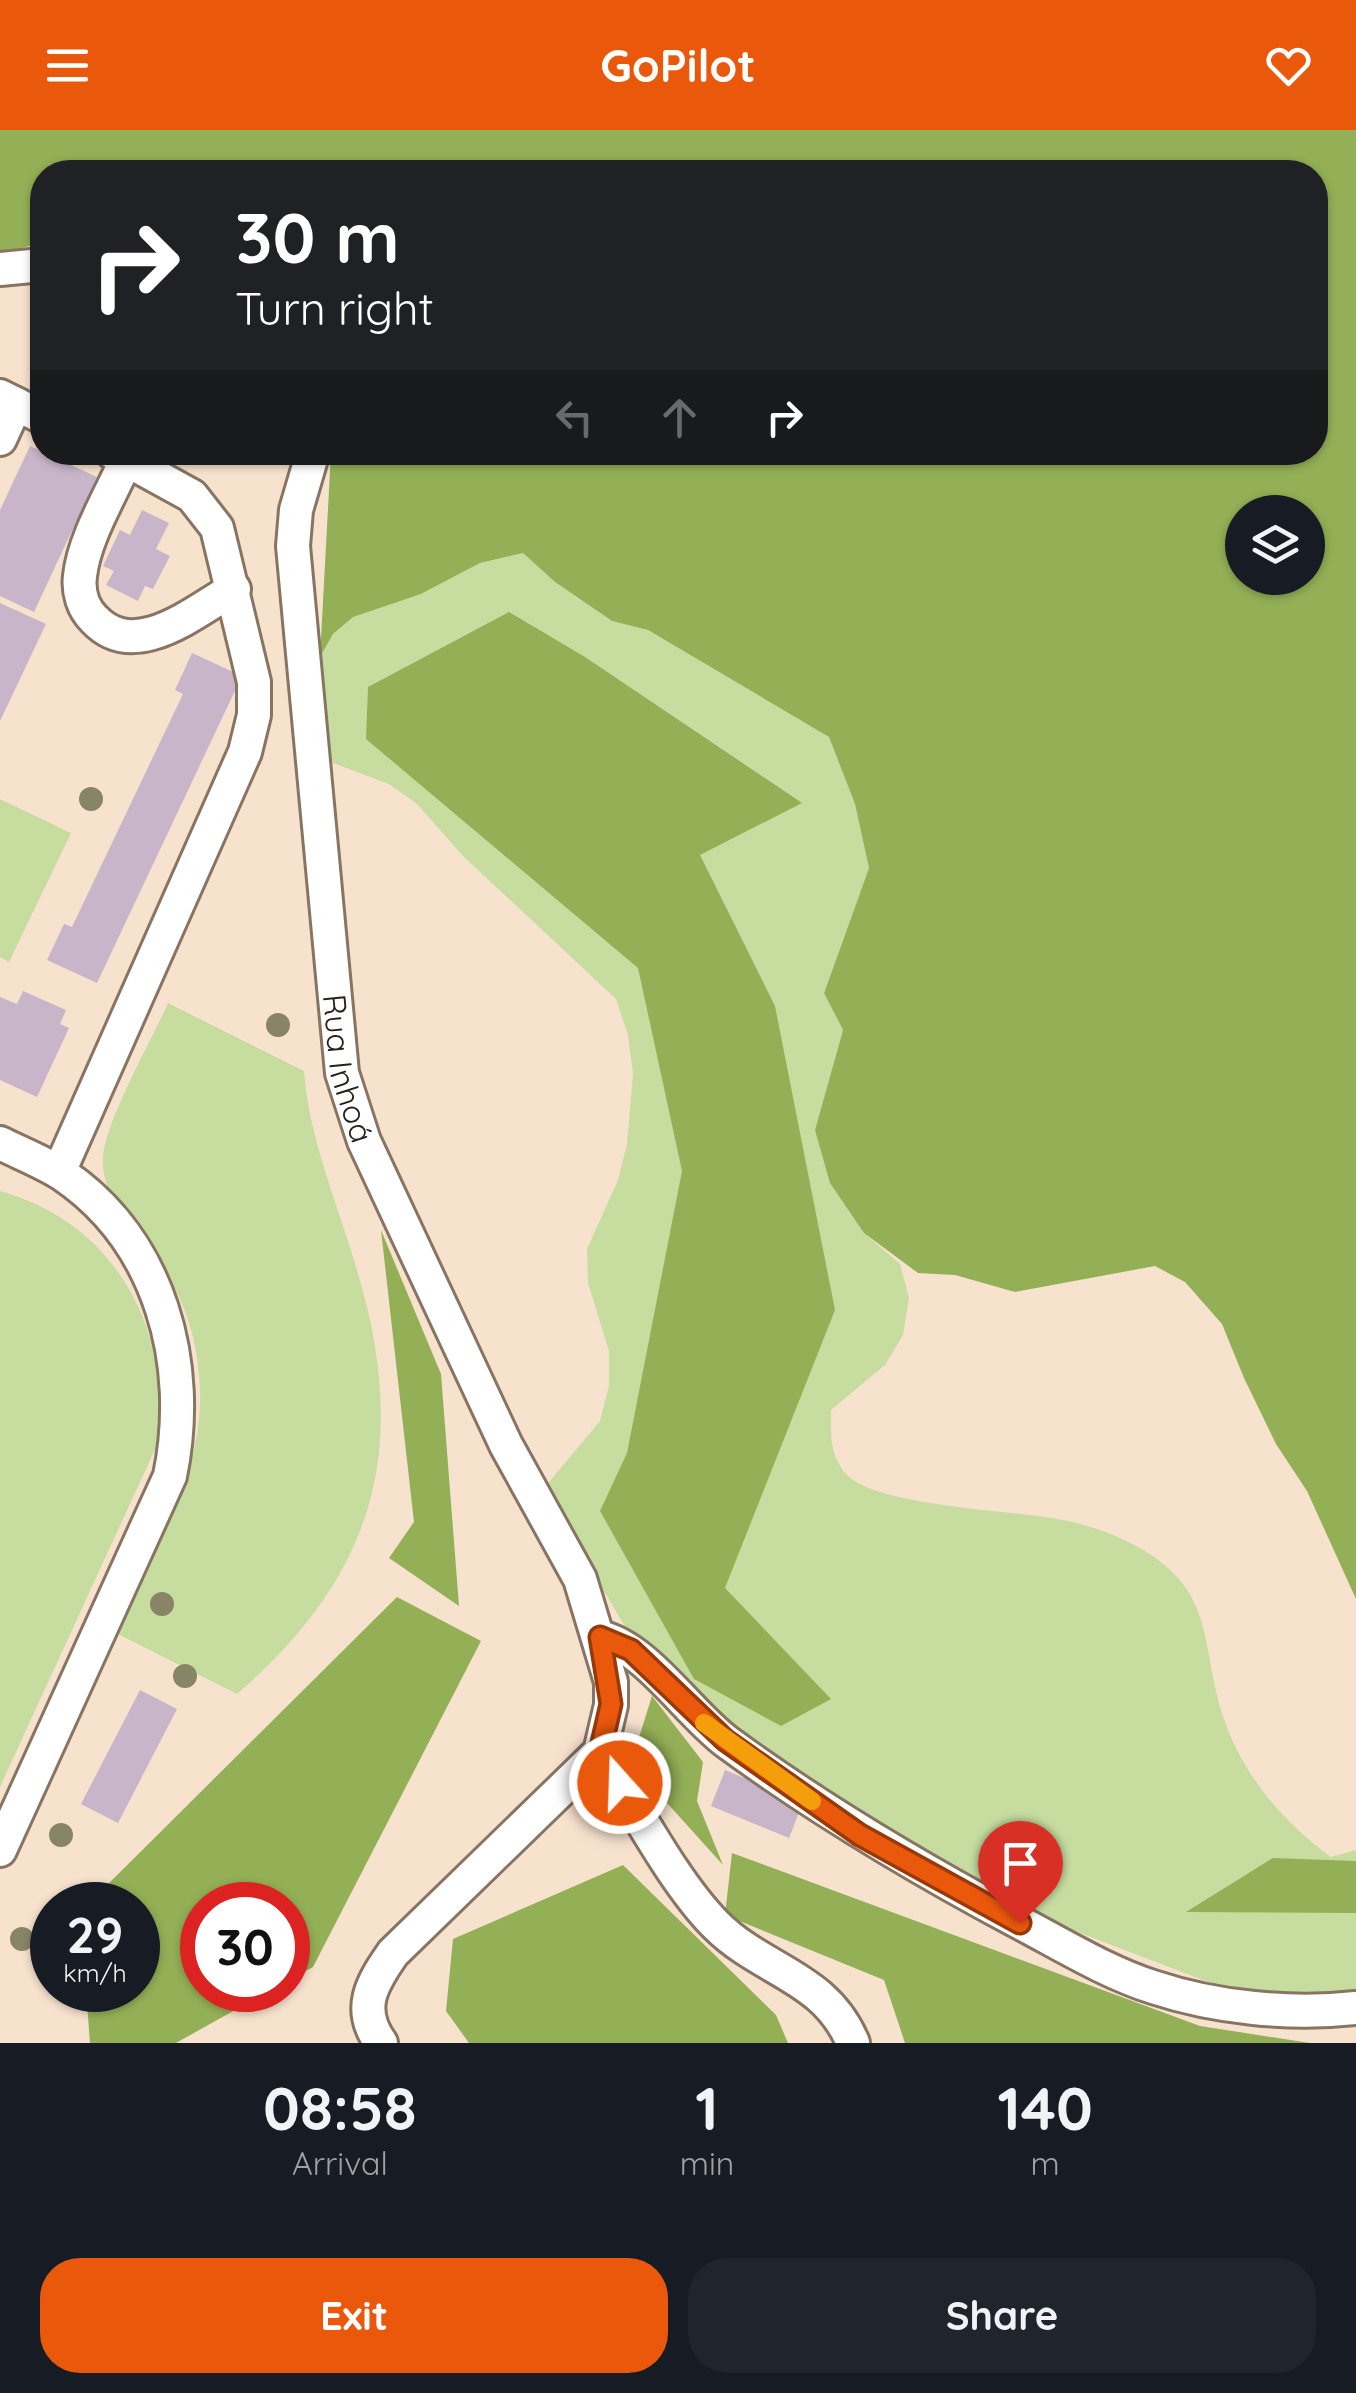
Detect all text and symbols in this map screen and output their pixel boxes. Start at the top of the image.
text: GoPilot [600,37,756,93]
icon: menu [40,38,95,93]
icon: heart [1261,38,1316,93]
text: 30 m [235,193,400,281]
icon: right [70,200,200,330]
text: Turn right [235,280,434,336]
icon: left [547,390,602,445]
icon: ahead [652,390,707,445]
icon: right [757,390,812,445]
map controls [1225,495,1325,595]
button: layers [1225,495,1325,595]
street label: Rua Inhoá [315,992,383,1147]
position arrow [568,1731,672,1835]
pin [978,1821,1063,1924]
icon: arrive [993,1836,1048,1891]
speed limit sign: 30 [180,1882,310,2012]
text: 29 [67,1903,123,1966]
text: km/h [63,1957,127,1988]
text: 08:58 [263,2070,417,2145]
text: 1 [695,2070,719,2145]
text: 140 [997,2070,1093,2145]
text: Arrival [292,2143,388,2183]
text: min [680,2143,734,2183]
text: m [1031,2143,1060,2183]
button: Exit [40,2258,668,2373]
button: Share [688,2258,1316,2373]

